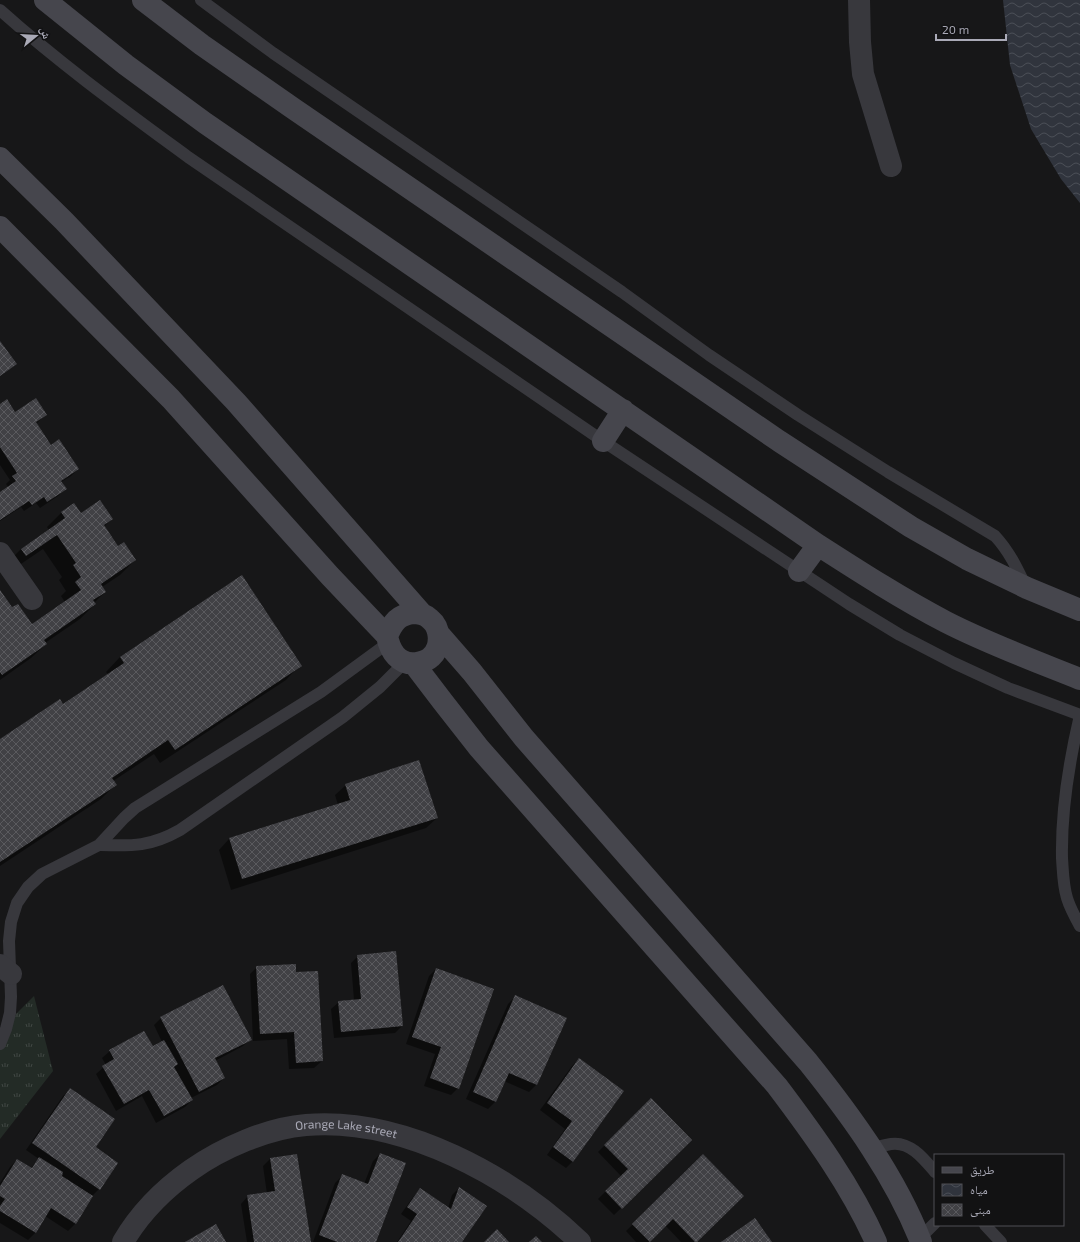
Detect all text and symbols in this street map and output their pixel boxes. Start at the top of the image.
north arrow [16,16,56,56]
scale bar [936,16,1006,42]
text: 20 m [942,22,969,36]
text: ش [36,25,54,41]
street label: Orange Lake street [294,1116,399,1141]
legend [934,1154,1064,1226]
text: طريق [970,1162,995,1177]
text: مياه [970,1182,988,1197]
text: مبنى [970,1202,991,1217]

